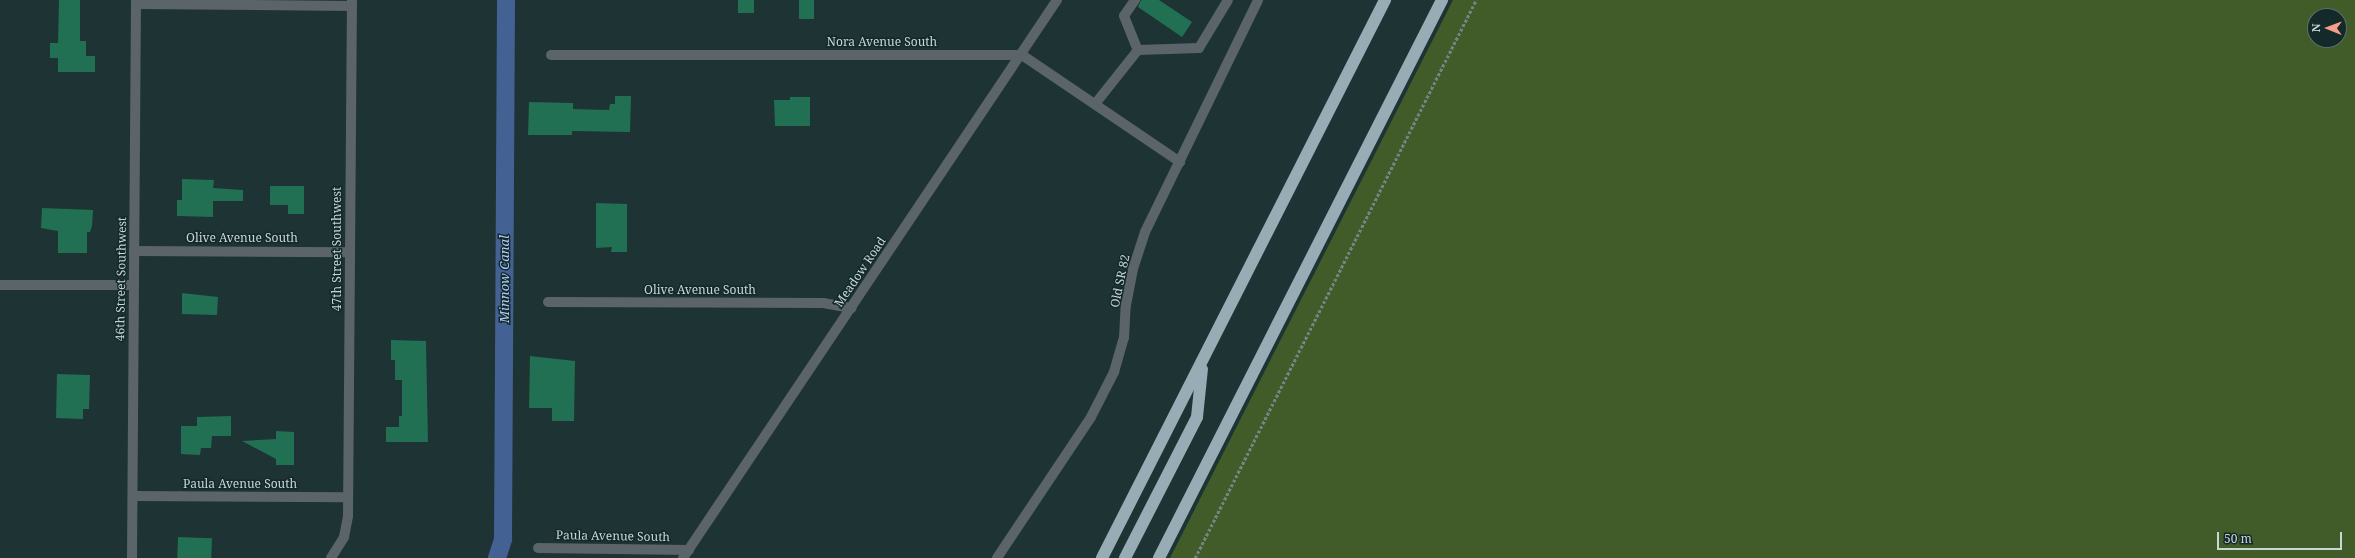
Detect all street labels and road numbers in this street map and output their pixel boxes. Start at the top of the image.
street label: Nora Avenue South [827,35,937,49]
street label: 47th Street Southwest [330,187,344,311]
street label: 46th Street Southwest [113,217,129,341]
street label: Olive Avenue South [186,231,298,245]
street label: Meadow Road [831,234,889,310]
street label: Old SR 82 [1107,253,1133,309]
street label: Olive Avenue South [644,283,756,297]
street label: Paula Avenue South [183,477,297,491]
street label: Paula Avenue South [556,528,670,544]

